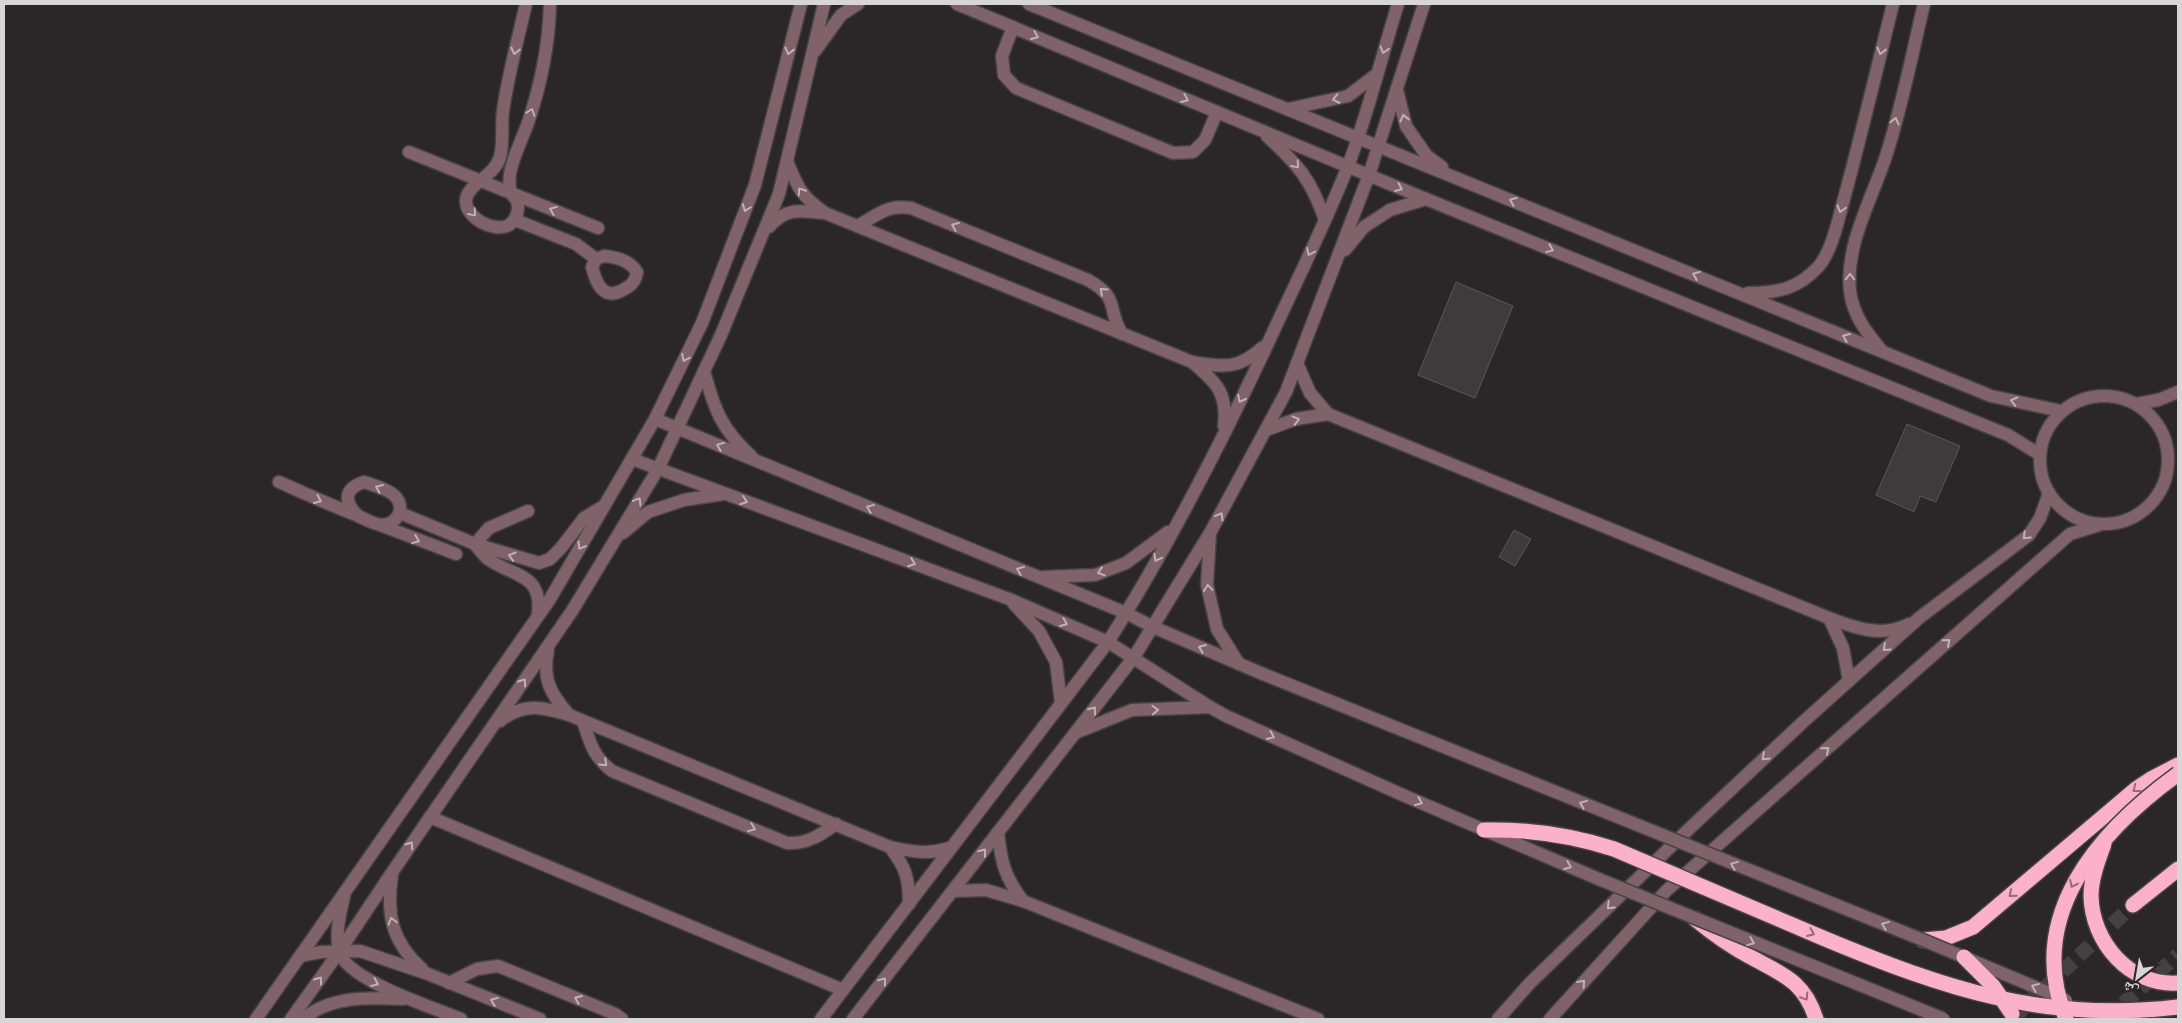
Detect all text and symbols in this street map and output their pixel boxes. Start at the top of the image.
one-way arrow [1030,30,1039,40]
one-way arrow [784,46,795,55]
one-way arrow [1379,46,1389,54]
one-way arrow [510,47,521,56]
one-way arrow [1876,47,1887,56]
one-way arrow [1180,92,1189,103]
one-way arrow [1331,93,1340,104]
one-way arrow [525,109,535,117]
one-way arrow [1399,114,1410,123]
one-way arrow [1889,117,1900,126]
one-way arrow [1290,159,1299,168]
one-way arrow [1394,181,1403,192]
one-way arrow [798,187,807,197]
one-way arrow [1509,196,1518,207]
one-way arrow [742,203,752,211]
one-way arrow [1836,204,1847,213]
one-way arrow [549,206,558,216]
one-way arrow [467,208,476,217]
one-way arrow [951,221,960,232]
one-way arrow [1545,243,1554,253]
one-way arrow [1306,247,1316,256]
one-way arrow [1692,271,1701,281]
one-way arrow [1845,272,1855,280]
one-way arrow [1099,288,1108,297]
one-way arrow [1842,332,1851,343]
one-way arrow [681,353,691,362]
one-way arrow [1237,394,1247,403]
one-way arrow [2010,397,2018,407]
one-way arrow [1292,415,1301,426]
one-way arrow [716,442,725,453]
one-way arrow [376,485,385,495]
one-way arrow [313,493,322,504]
one-way arrow [739,495,747,505]
one-way arrow [632,498,642,507]
one-way arrow [866,504,875,514]
one-way arrow [1213,512,1223,521]
one-way arrow [2023,530,2032,539]
one-way arrow [412,534,420,544]
one-way arrow [577,540,587,549]
one-way arrow [508,551,517,561]
one-way arrow [1153,553,1163,562]
one-way arrow [908,557,916,567]
one-way arrow [1017,565,1025,575]
one-way arrow [1097,566,1106,576]
one-way arrow [1204,583,1214,592]
one-way arrow [1059,616,1068,627]
one-way arrow [1942,639,1951,648]
one-way arrow [1882,642,1891,651]
one-way arrow [1198,643,1207,654]
one-way arrow [517,679,526,688]
one-way arrow [1151,705,1159,715]
one-way arrow [1087,706,1096,716]
one-way arrow [1266,729,1275,740]
one-way arrow [1820,747,1829,756]
one-way arrow [1762,751,1771,760]
one-way arrow [598,757,607,766]
one-way arrow [2133,784,2142,792]
one-way arrow [1414,796,1423,807]
one-way arrow [1579,800,1588,811]
one-way arrow [747,822,756,833]
one-way arrow [404,841,414,850]
one-way arrow [977,849,985,858]
one-way arrow [1564,861,1572,871]
one-way arrow [1730,861,1739,871]
one-way arrow [2069,879,2079,888]
one-way arrow [2008,888,2017,897]
one-way arrow [1606,900,1615,909]
one-way arrow [387,917,397,926]
one-way arrow [1881,921,1890,931]
one-way arrow [1806,926,1815,937]
one-way arrow [1746,935,1755,946]
north arrow [2112,953,2162,1003]
one-way arrow [313,976,323,985]
one-way arrow [370,977,379,988]
one-way arrow [877,977,886,987]
text: ش [2119,978,2141,1001]
one-way arrow [1576,980,1585,989]
one-way arrow [2031,983,2040,993]
one-way arrow [1799,991,1809,1000]
one-way arrow [574,994,583,1005]
one-way arrow [491,997,499,1007]

